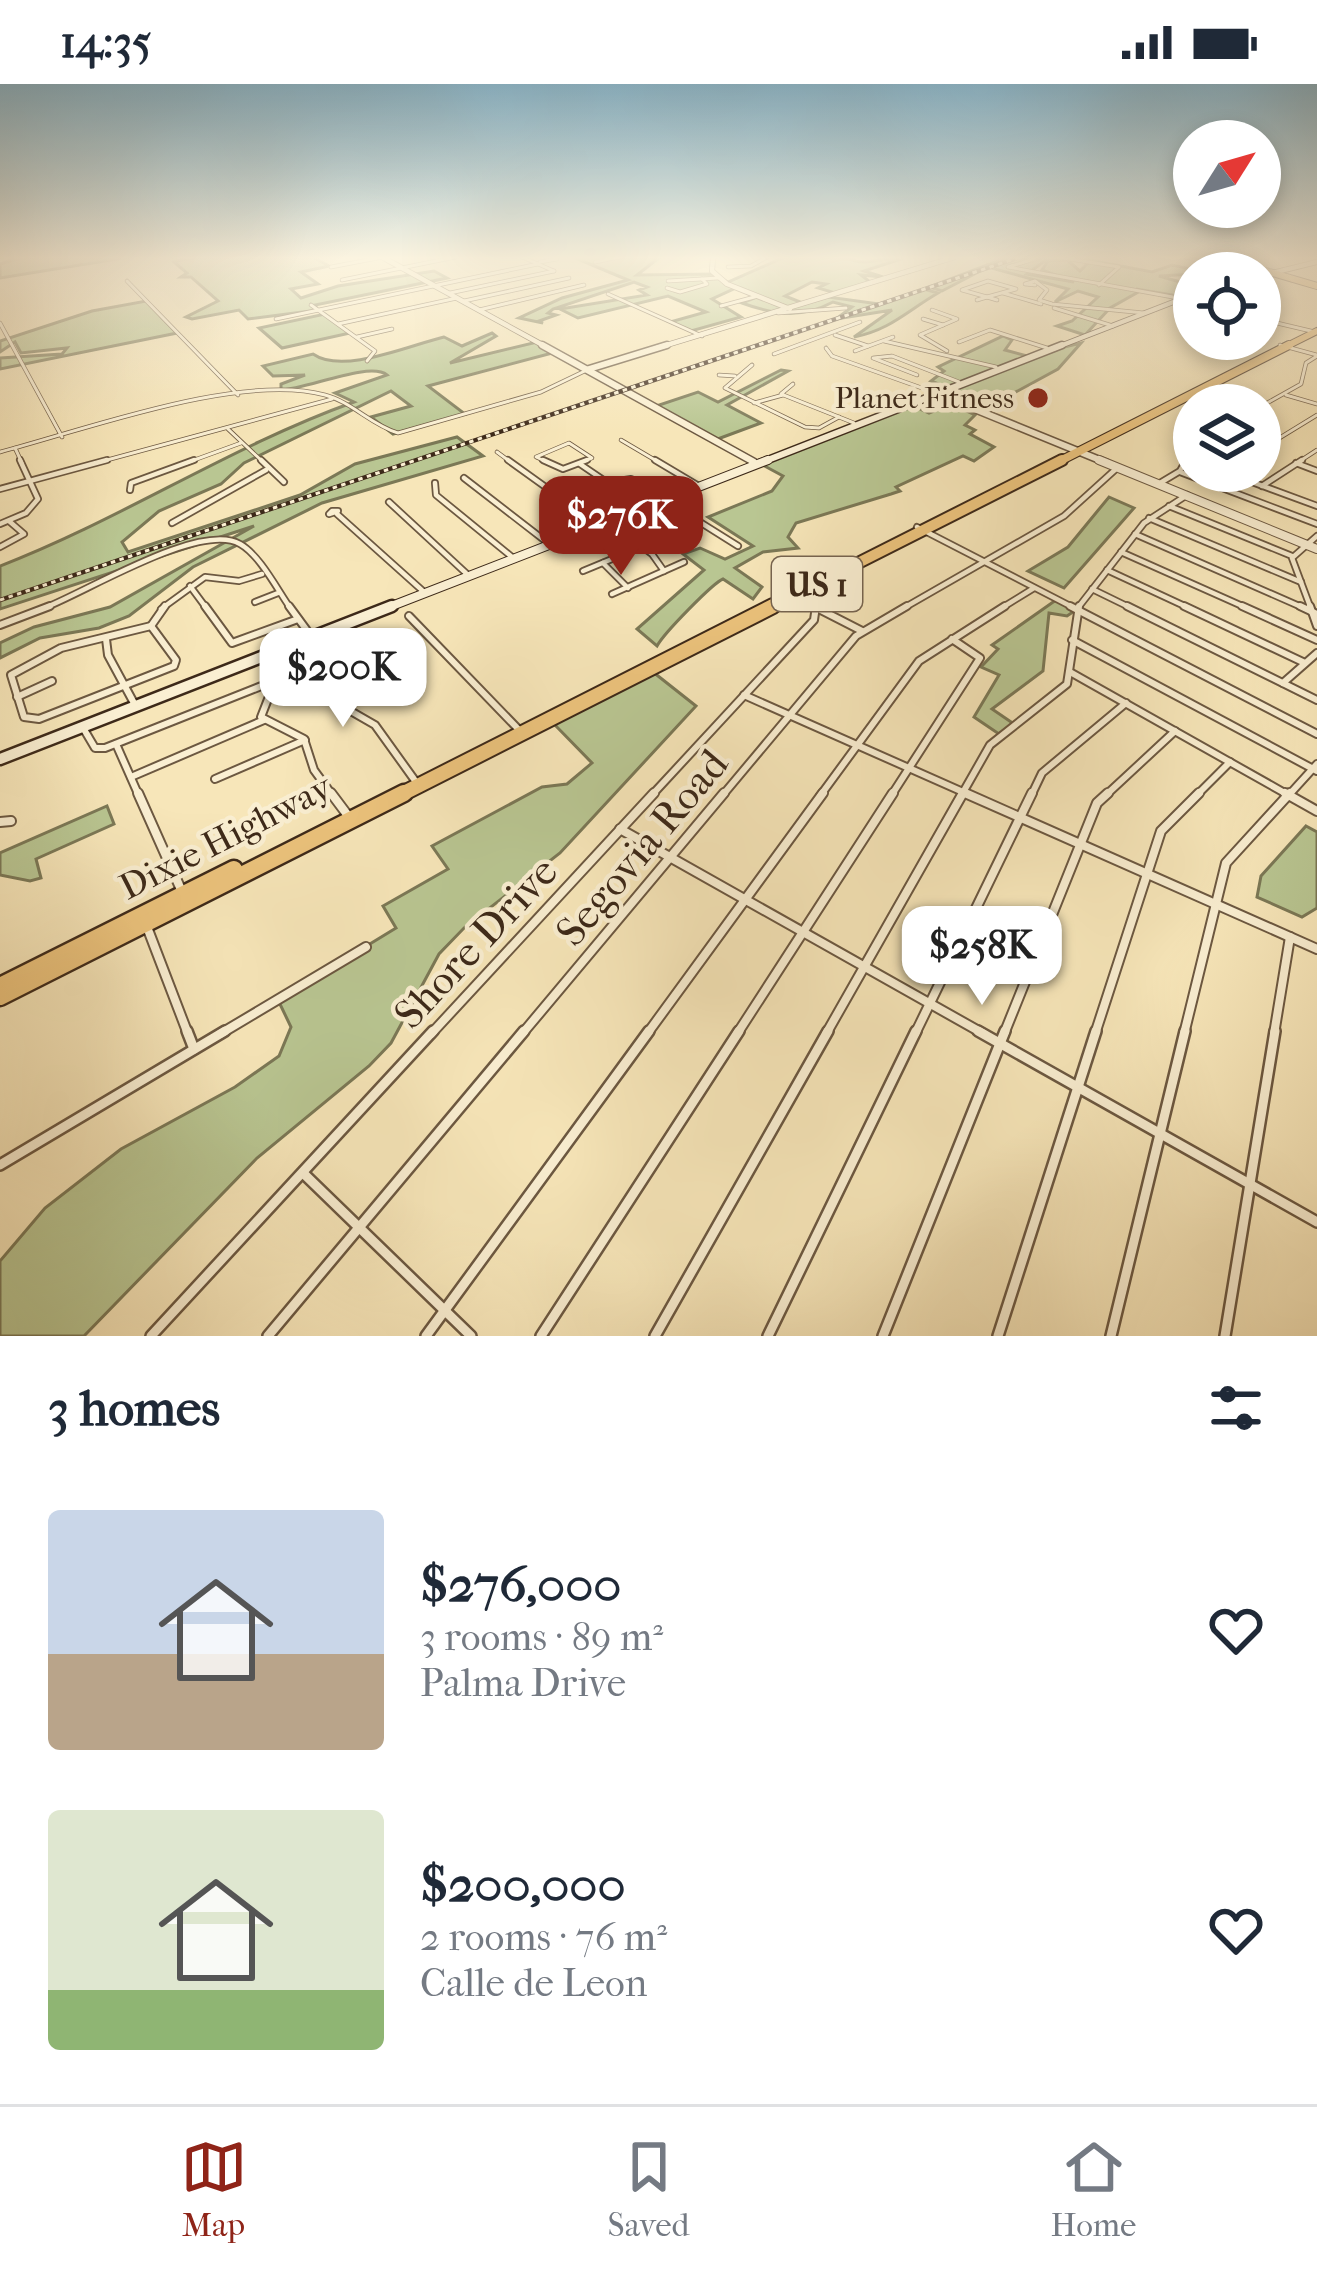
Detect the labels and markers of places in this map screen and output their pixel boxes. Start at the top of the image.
place label: Planet Fitness [835,381,1014,416]
marker: Planet Fitness [1025,385,1051,411]
pin: $276K [537,476,705,578]
pin: $200K [259,628,427,730]
pin: $258K [898,906,1066,1008]

